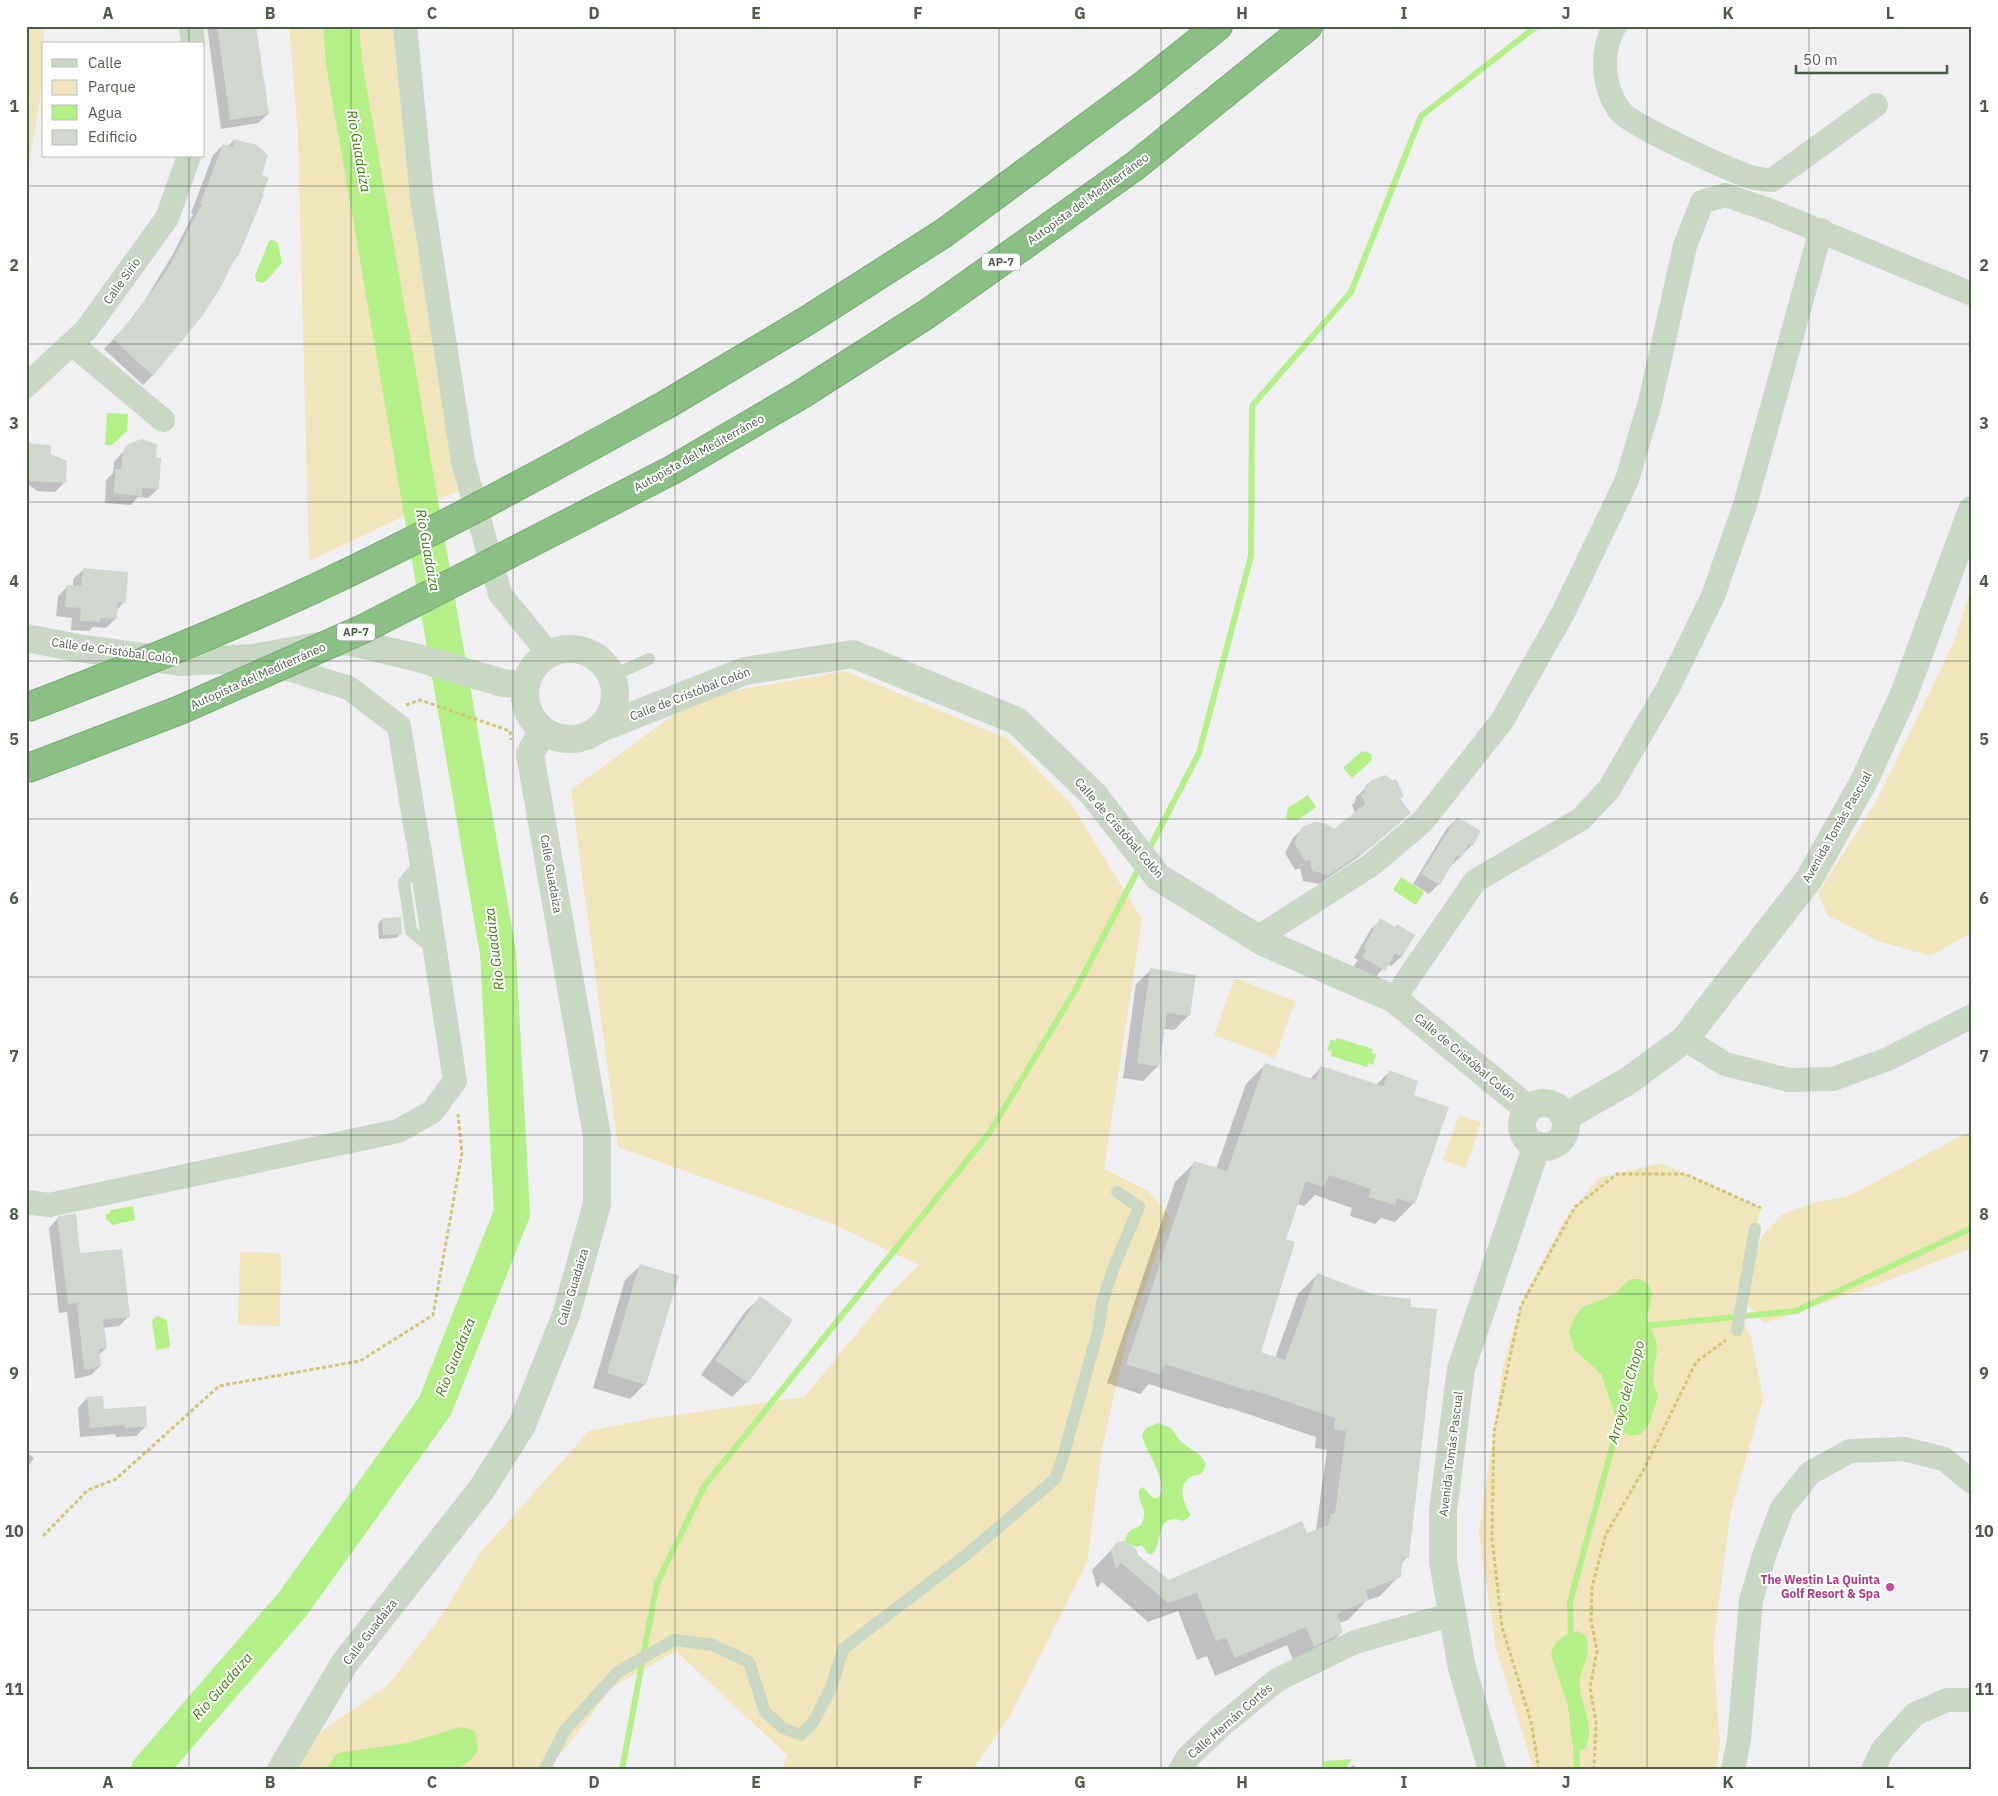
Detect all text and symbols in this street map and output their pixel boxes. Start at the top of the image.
text: A [103,3,114,23]
text: B [265,3,276,23]
text: C [427,3,437,23]
text: D [588,3,600,23]
text: E [751,3,761,23]
text: F [913,3,923,23]
text: G [1074,3,1086,23]
text: H [1236,3,1248,23]
text: I [1401,3,1408,23]
text: J [1562,3,1570,23]
text: K [1722,3,1734,23]
text: L [1886,3,1894,23]
legend [42,42,205,158]
scale bar [1796,42,1947,74]
text: 50 m [1803,50,1838,69]
text: Calle [88,53,122,72]
text: Parque [88,77,136,96]
text: 1 [9,96,19,116]
text: 1 [1979,96,1989,116]
text: Agua [88,103,122,122]
water label: Rio Guadaiza [343,108,375,194]
text: Edificio [88,127,137,146]
street label: Autopista del Mediterráneo [1024,149,1152,248]
road number: AP-7 [982,253,1020,270]
street label: Calle Sirio [100,254,144,307]
text: 2 [9,255,19,275]
text: 2 [1979,255,1989,275]
street label: Autopista del Mediterráneo [631,410,767,495]
text: 3 [9,413,19,433]
text: 3 [1979,413,1989,433]
water label: Rio Guadaiza [412,507,444,593]
text: 4 [9,571,19,591]
text: 4 [1979,571,1989,591]
road number: AP-7 [337,624,375,640]
street label: Calle de Cristóbal Colón [51,634,180,667]
street label: Autopista del Mediterráneo [188,639,328,712]
street label: Calle de Cristóbal Colón [627,664,752,723]
text: 5 [9,729,19,749]
text: 5 [1979,729,1989,749]
street label: Avenida Tomás Pascual [1799,768,1875,885]
street label: Calle de Cristóbal Colón [1072,774,1167,881]
street label: Calle Guadaiza [537,833,566,915]
text: 6 [9,888,19,908]
text: 6 [1979,888,1989,908]
water label: Rio Guadaiza [480,907,508,991]
street label: Calle de Cristóbal Colón [1411,1010,1519,1104]
text: 7 [9,1046,19,1066]
text: 7 [1979,1046,1989,1066]
text: 8 [9,1204,19,1224]
text: 8 [1979,1204,1989,1224]
street label: Calle Guadaiza [554,1246,592,1327]
water label: Rio Guadaiza [431,1315,479,1399]
water label: Arroyo del Chopo [1603,1338,1648,1446]
text: 9 [9,1363,19,1383]
text: 9 [1979,1363,1989,1383]
street label: Avenida Tomás Pascual [1435,1390,1466,1517]
text: 10 [4,1521,24,1541]
text: 10 [1974,1521,1994,1541]
place label: The Westin La Quinta Golf Resort & Spa [1760,1572,1880,1601]
marker: The Westin La Quinta Golf Resort & Spa [1884,1581,1896,1593]
street label: Calle Guadaiza [339,1595,400,1668]
water label: Rio Guadaiza [188,1649,256,1723]
text: 11 [4,1679,24,1699]
text: 11 [1974,1679,1994,1699]
street label: Calle Hernán Cortés [1184,1680,1275,1761]
text: A [103,1772,114,1792]
text: B [265,1772,276,1792]
text: C [427,1772,437,1792]
text: D [588,1772,600,1792]
text: E [751,1772,761,1792]
text: F [913,1772,923,1792]
text: G [1074,1772,1086,1792]
text: H [1236,1772,1248,1792]
text: I [1401,1772,1408,1792]
text: J [1562,1772,1570,1792]
text: K [1722,1772,1734,1792]
text: L [1886,1772,1894,1792]

